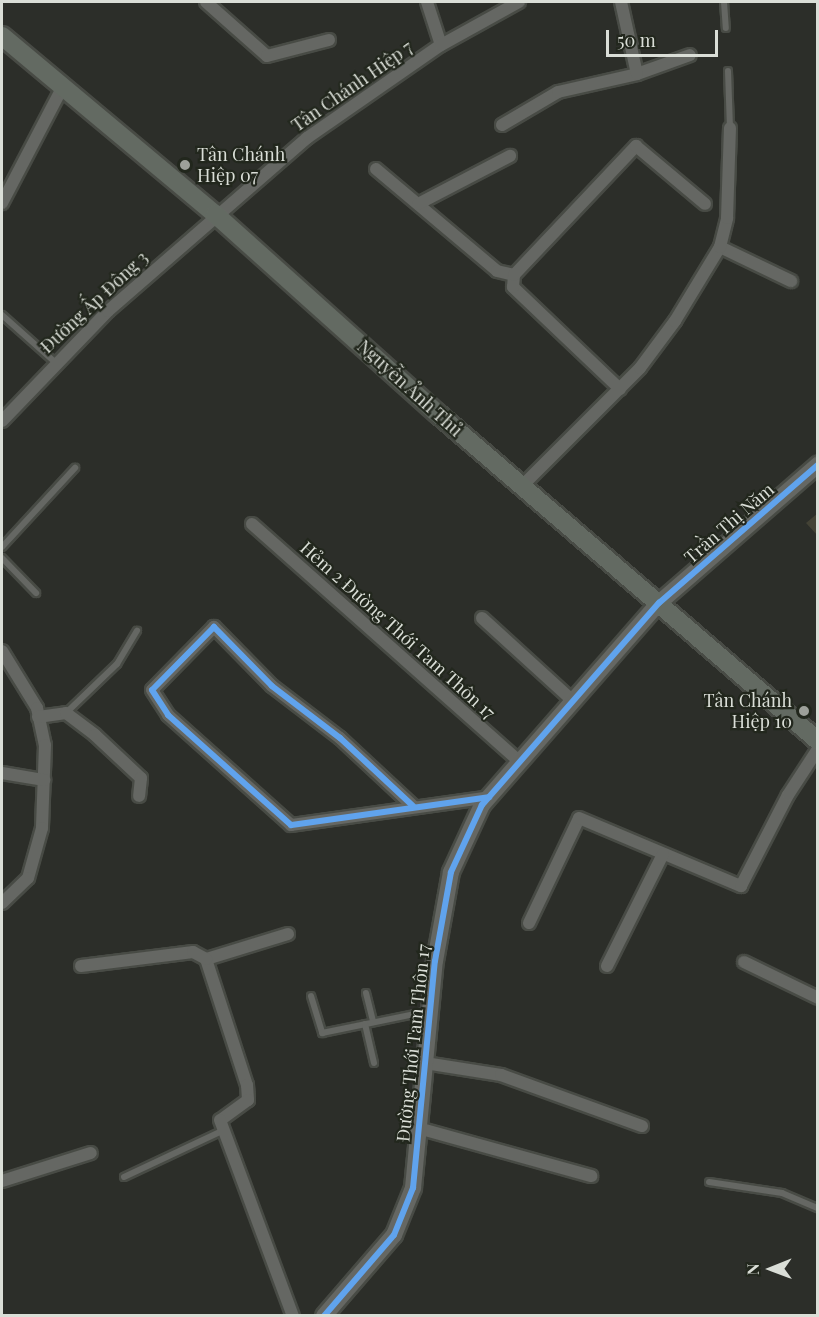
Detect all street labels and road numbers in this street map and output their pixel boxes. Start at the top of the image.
street label: Tân Chánh Hiệp 7 [287,36,417,136]
street label: Đường Ấp Đông 3 [36,246,152,358]
street label: Nguyễn Ảnh Thủ [353,335,467,441]
street label: Trần Thị Năm [680,478,778,568]
street label: Hẻm 2 Đường Thới Tam Thôn 17 [296,536,500,724]
street label: Đường Thới Tam Thôn 17 [392,942,434,1144]

